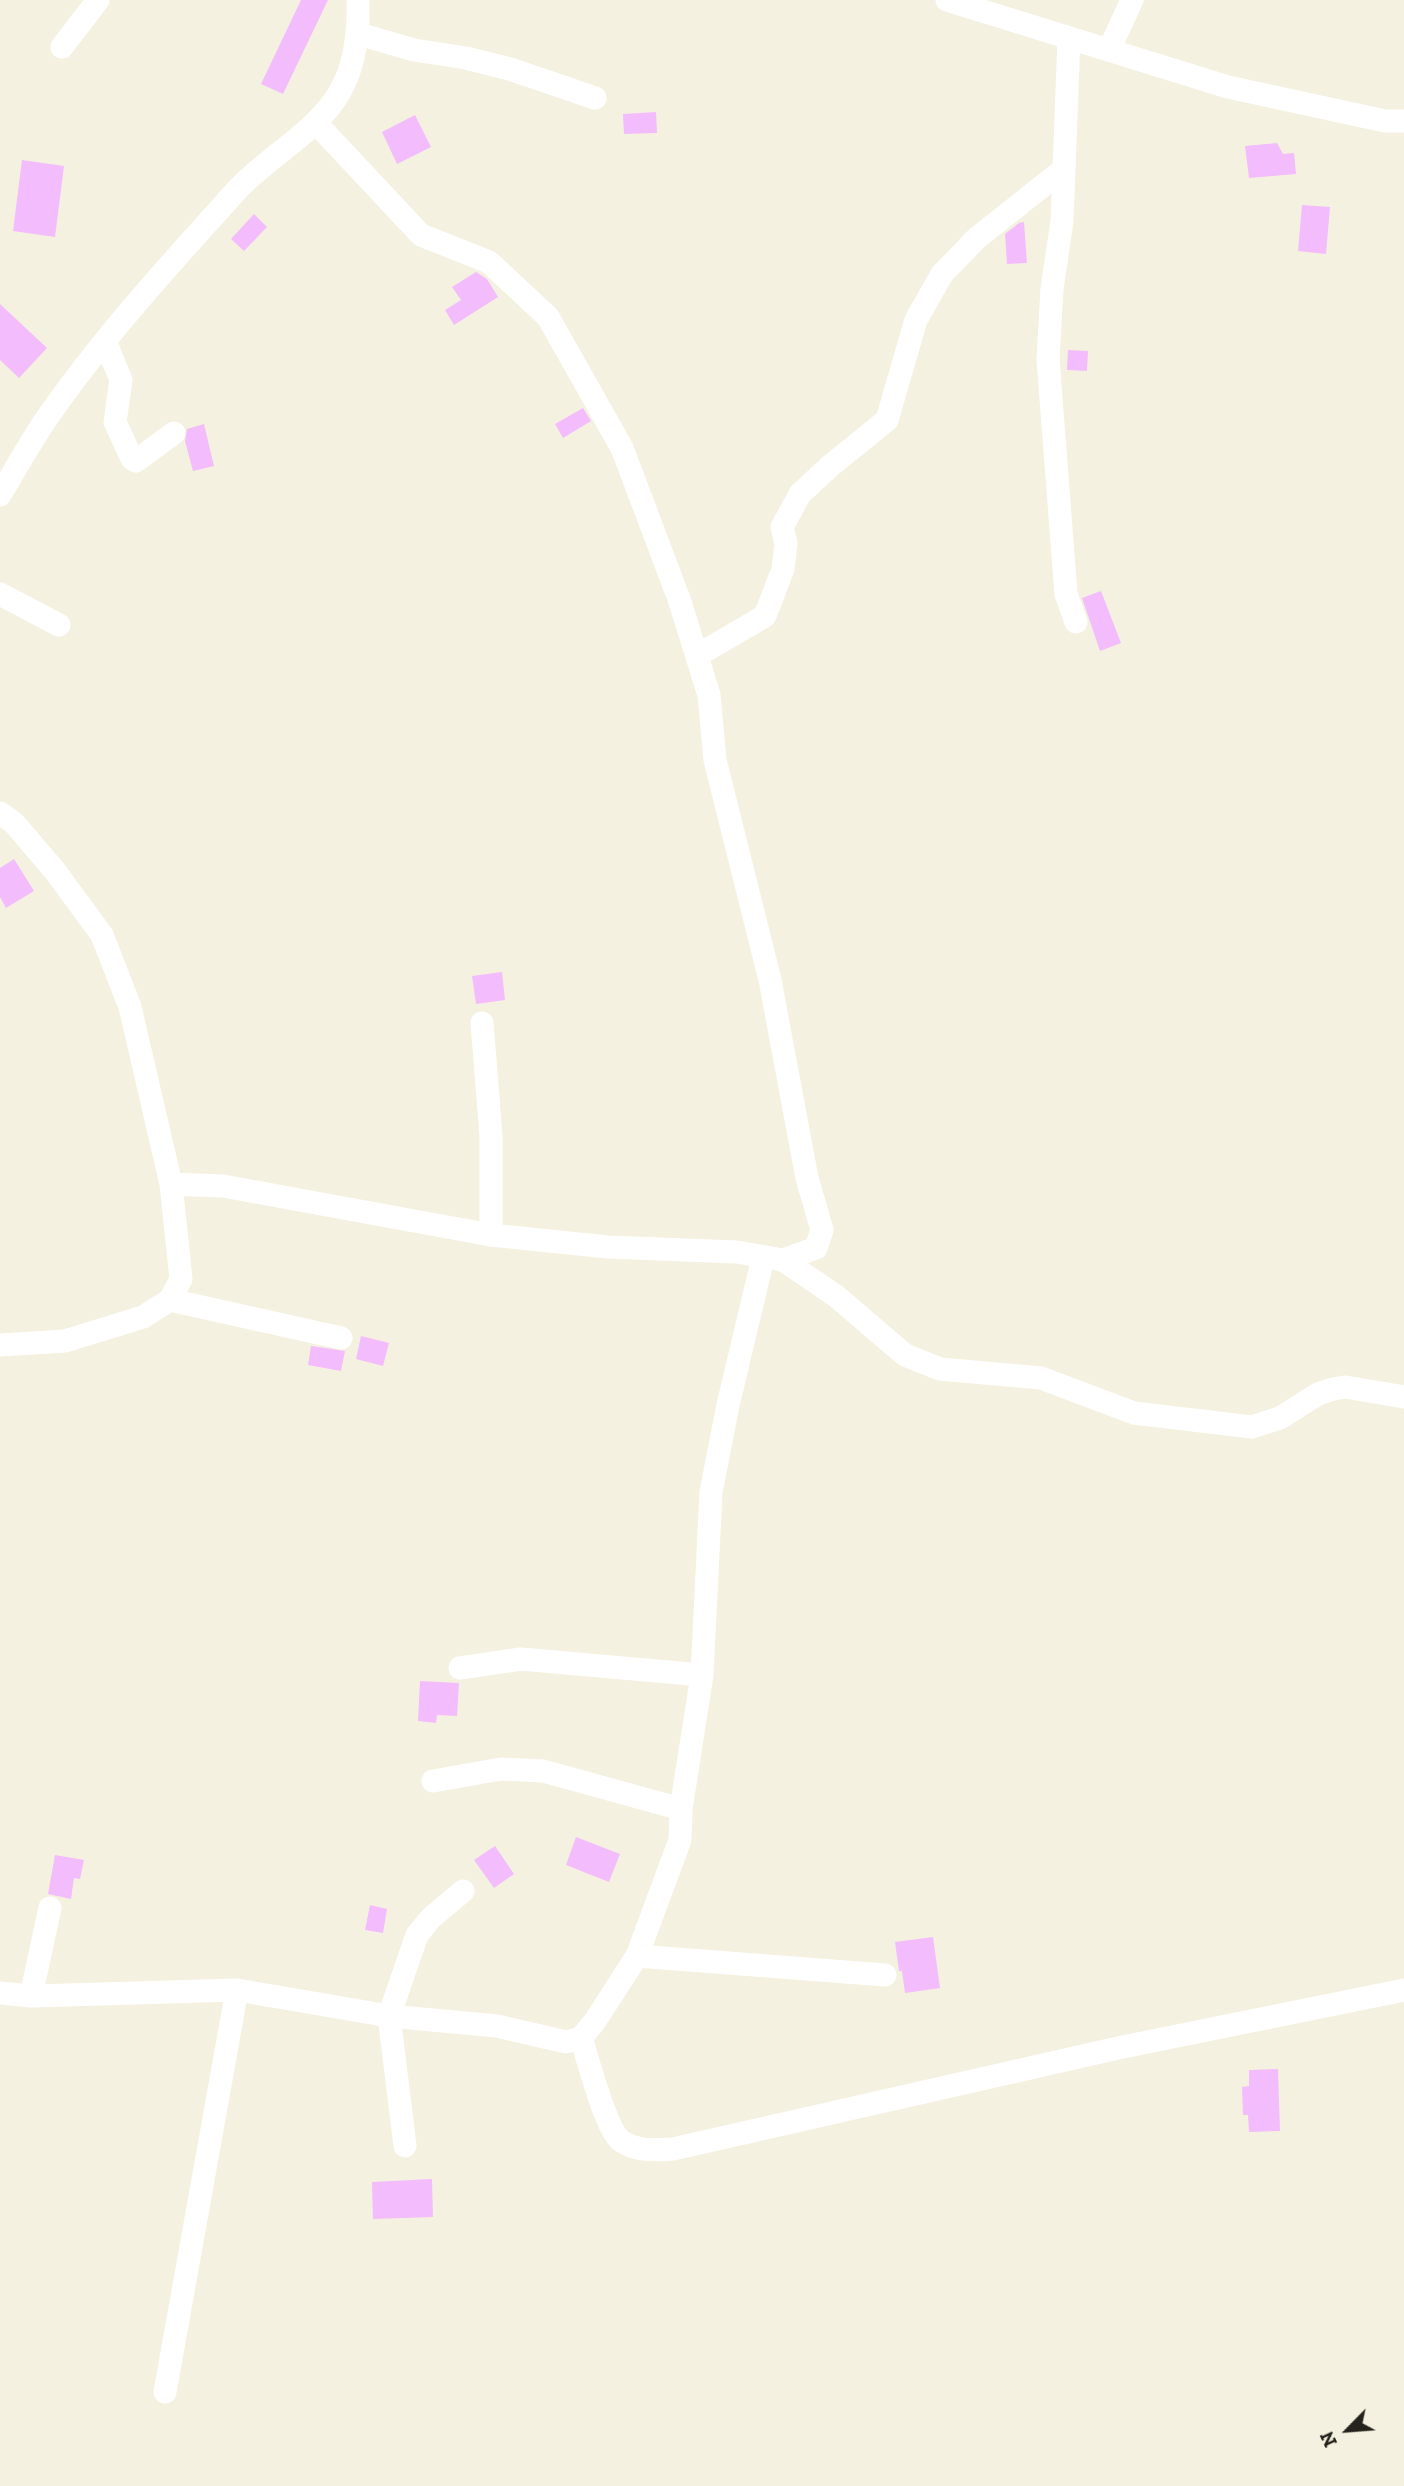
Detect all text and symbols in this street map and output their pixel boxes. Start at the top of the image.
north arrow [1313,2395,1383,2465]
text: N [1315,2428,1342,2451]

